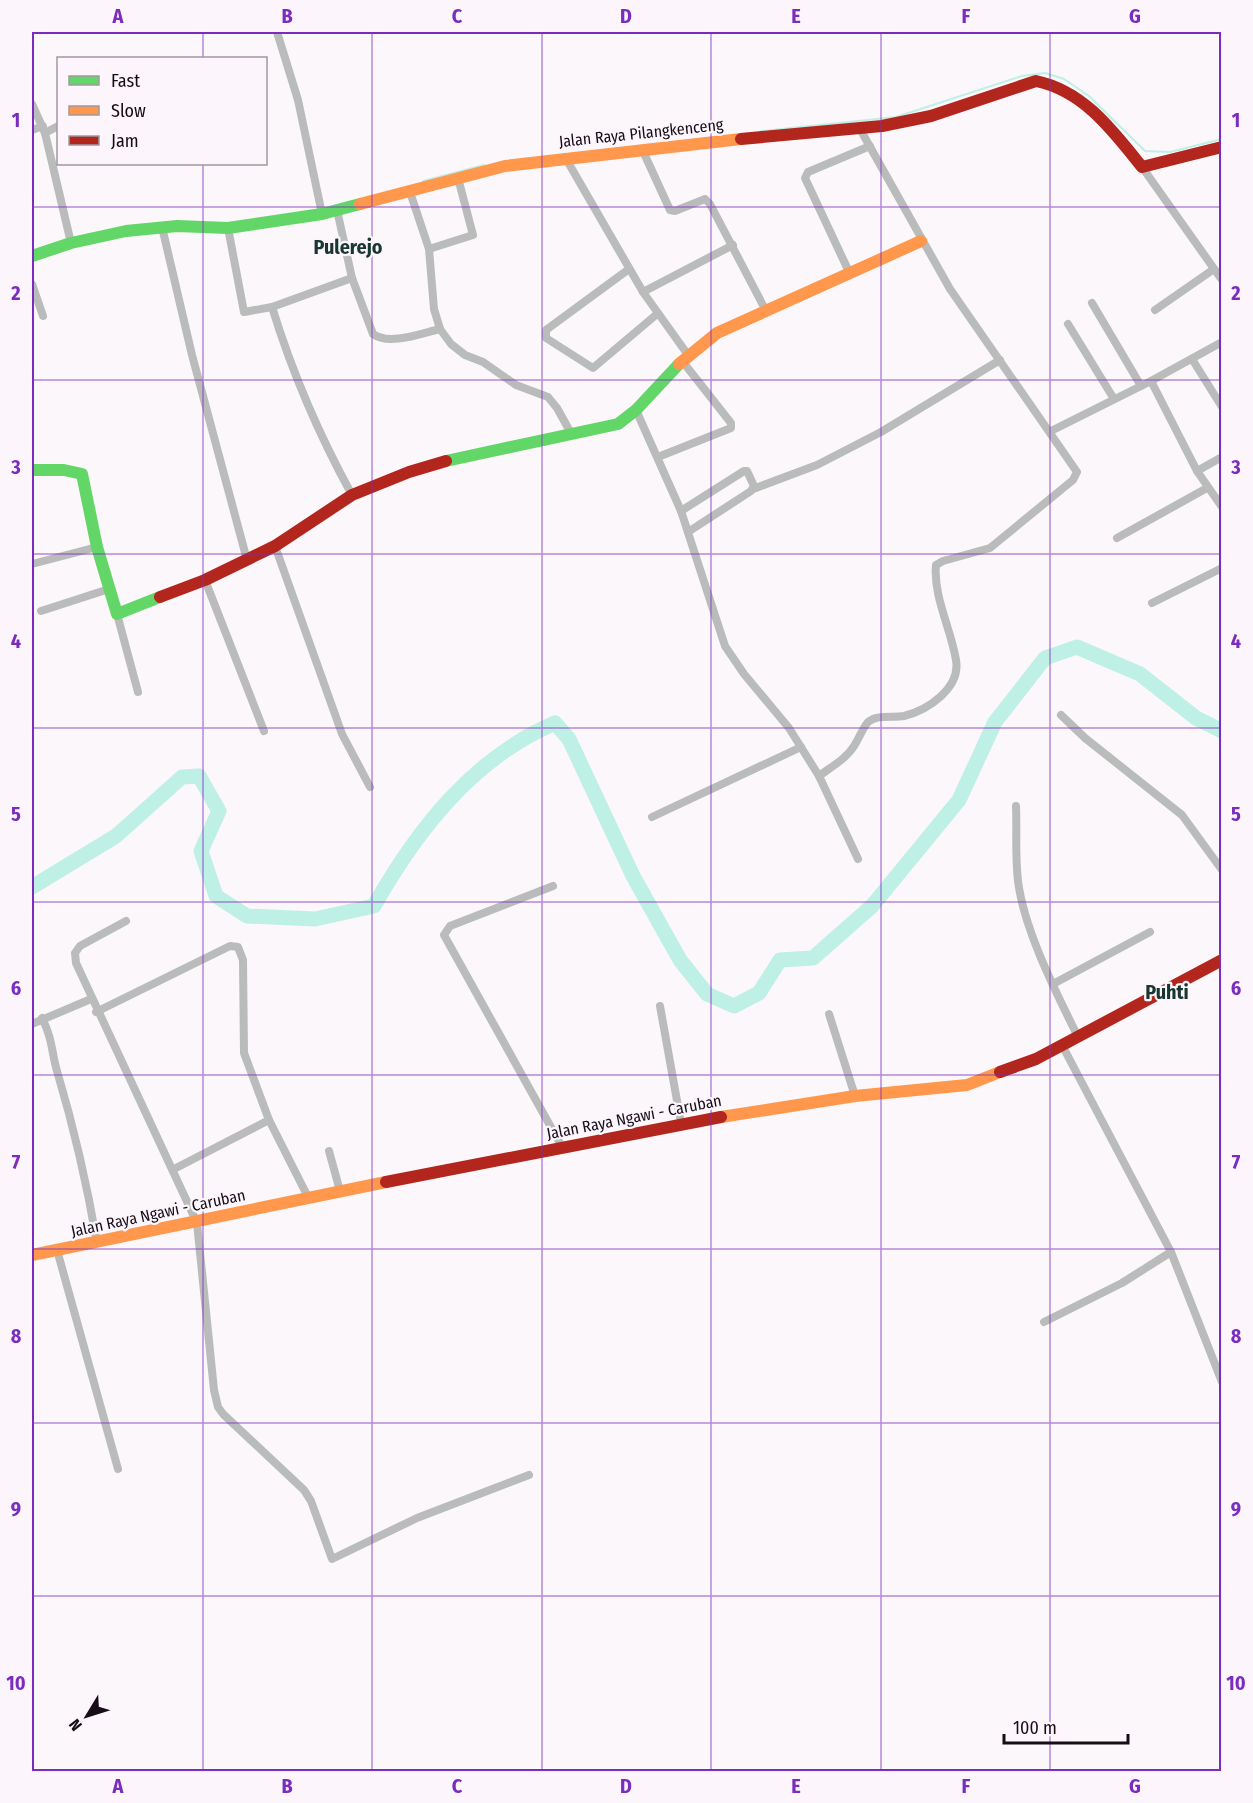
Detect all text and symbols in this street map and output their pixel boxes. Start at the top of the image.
text: A [112,4,125,28]
text: B [281,4,293,28]
text: C [452,4,463,28]
text: D [620,4,632,28]
text: E [791,4,801,28]
text: F [962,4,971,28]
text: G [1129,4,1141,28]
legend [57,57,267,165]
text: Fast [111,70,140,92]
text: Slow [111,100,146,122]
text: 1 [12,108,20,132]
text: 1 [1232,108,1240,132]
street label: Jalan Raya Pilangkenceng [558,115,725,151]
text: Jam [111,130,139,152]
district label: Pulerejo [313,235,383,259]
text: 2 [10,281,21,305]
text: 2 [1230,281,1241,305]
text: 3 [10,455,21,479]
text: 3 [1230,455,1241,479]
text: 4 [11,629,21,653]
text: 4 [1231,629,1241,653]
text: 5 [11,802,21,826]
text: 5 [1231,802,1241,826]
text: 6 [11,976,21,1000]
text: 6 [1231,976,1241,1000]
district label: Puhti [1145,980,1189,1004]
street label: Jalan Raya Ngawi - Caruban [545,1091,723,1143]
text: 7 [12,1150,21,1174]
text: 7 [1232,1150,1241,1174]
street label: Jalan Raya Ngawi - Caruban [69,1185,247,1241]
text: 8 [11,1324,22,1348]
text: 8 [1231,1324,1242,1348]
text: 9 [11,1497,21,1521]
text: 9 [1231,1497,1241,1521]
text: 10 [6,1671,26,1695]
text: 10 [1226,1671,1246,1695]
north arrow [57,1686,117,1746]
scale bar [1004,1707,1128,1745]
text: N [65,1715,86,1735]
text: 100 m [1013,1717,1057,1739]
text: A [112,1774,125,1798]
text: B [281,1774,293,1798]
text: C [452,1774,463,1798]
text: D [620,1774,632,1798]
text: E [791,1774,801,1798]
text: F [962,1774,971,1798]
text: G [1129,1774,1141,1798]

